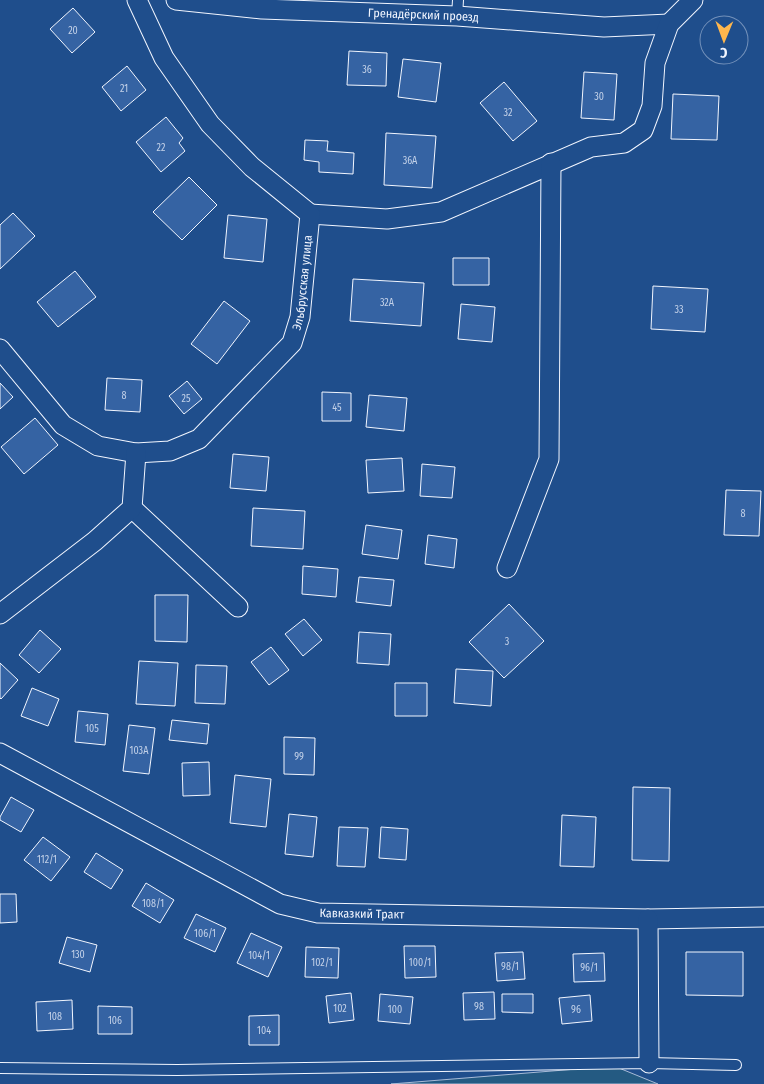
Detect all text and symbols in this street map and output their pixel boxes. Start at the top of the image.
street label: Гренадёрский проезд [368,6,479,25]
north arrow [699,15,749,65]
house number: 20 [68,25,78,37]
text: С [719,44,728,61]
house number: 36 [362,64,372,76]
house number: 21 [120,83,128,95]
house number: 30 [594,91,604,103]
house number: 32 [504,107,513,119]
house number: 22 [157,142,166,154]
house number: 36А [403,155,418,167]
street label: Эльбрусская улица [289,234,315,332]
house number: 32А [380,297,395,309]
house number: 33 [674,304,684,316]
house number: 8 [122,390,127,402]
house number: 25 [182,393,191,405]
house number: 45 [332,402,342,414]
house number: 8 [741,508,746,520]
house number: 3 [505,636,510,648]
house number: 105 [85,723,99,735]
house number: 103А [130,745,149,757]
house number: 99 [294,751,304,763]
house number: 112/1 [37,854,57,866]
house number: 108/1 [142,898,164,910]
street label: Кавказкий Тракт [319,906,404,922]
house number: 106/1 [194,928,216,940]
house number: 130 [71,949,85,961]
house number: 104/1 [248,950,270,962]
house number: 102/1 [311,957,333,969]
house number: 100/1 [409,957,431,969]
house number: 98/1 [501,961,519,973]
house number: 96/1 [580,962,598,974]
house number: 98 [474,1001,484,1013]
house number: 102 [333,1003,347,1015]
house number: 100 [388,1004,402,1016]
house number: 96 [571,1004,581,1016]
house number: 108 [48,1011,62,1023]
house number: 106 [108,1015,122,1027]
house number: 104 [257,1025,271,1037]

